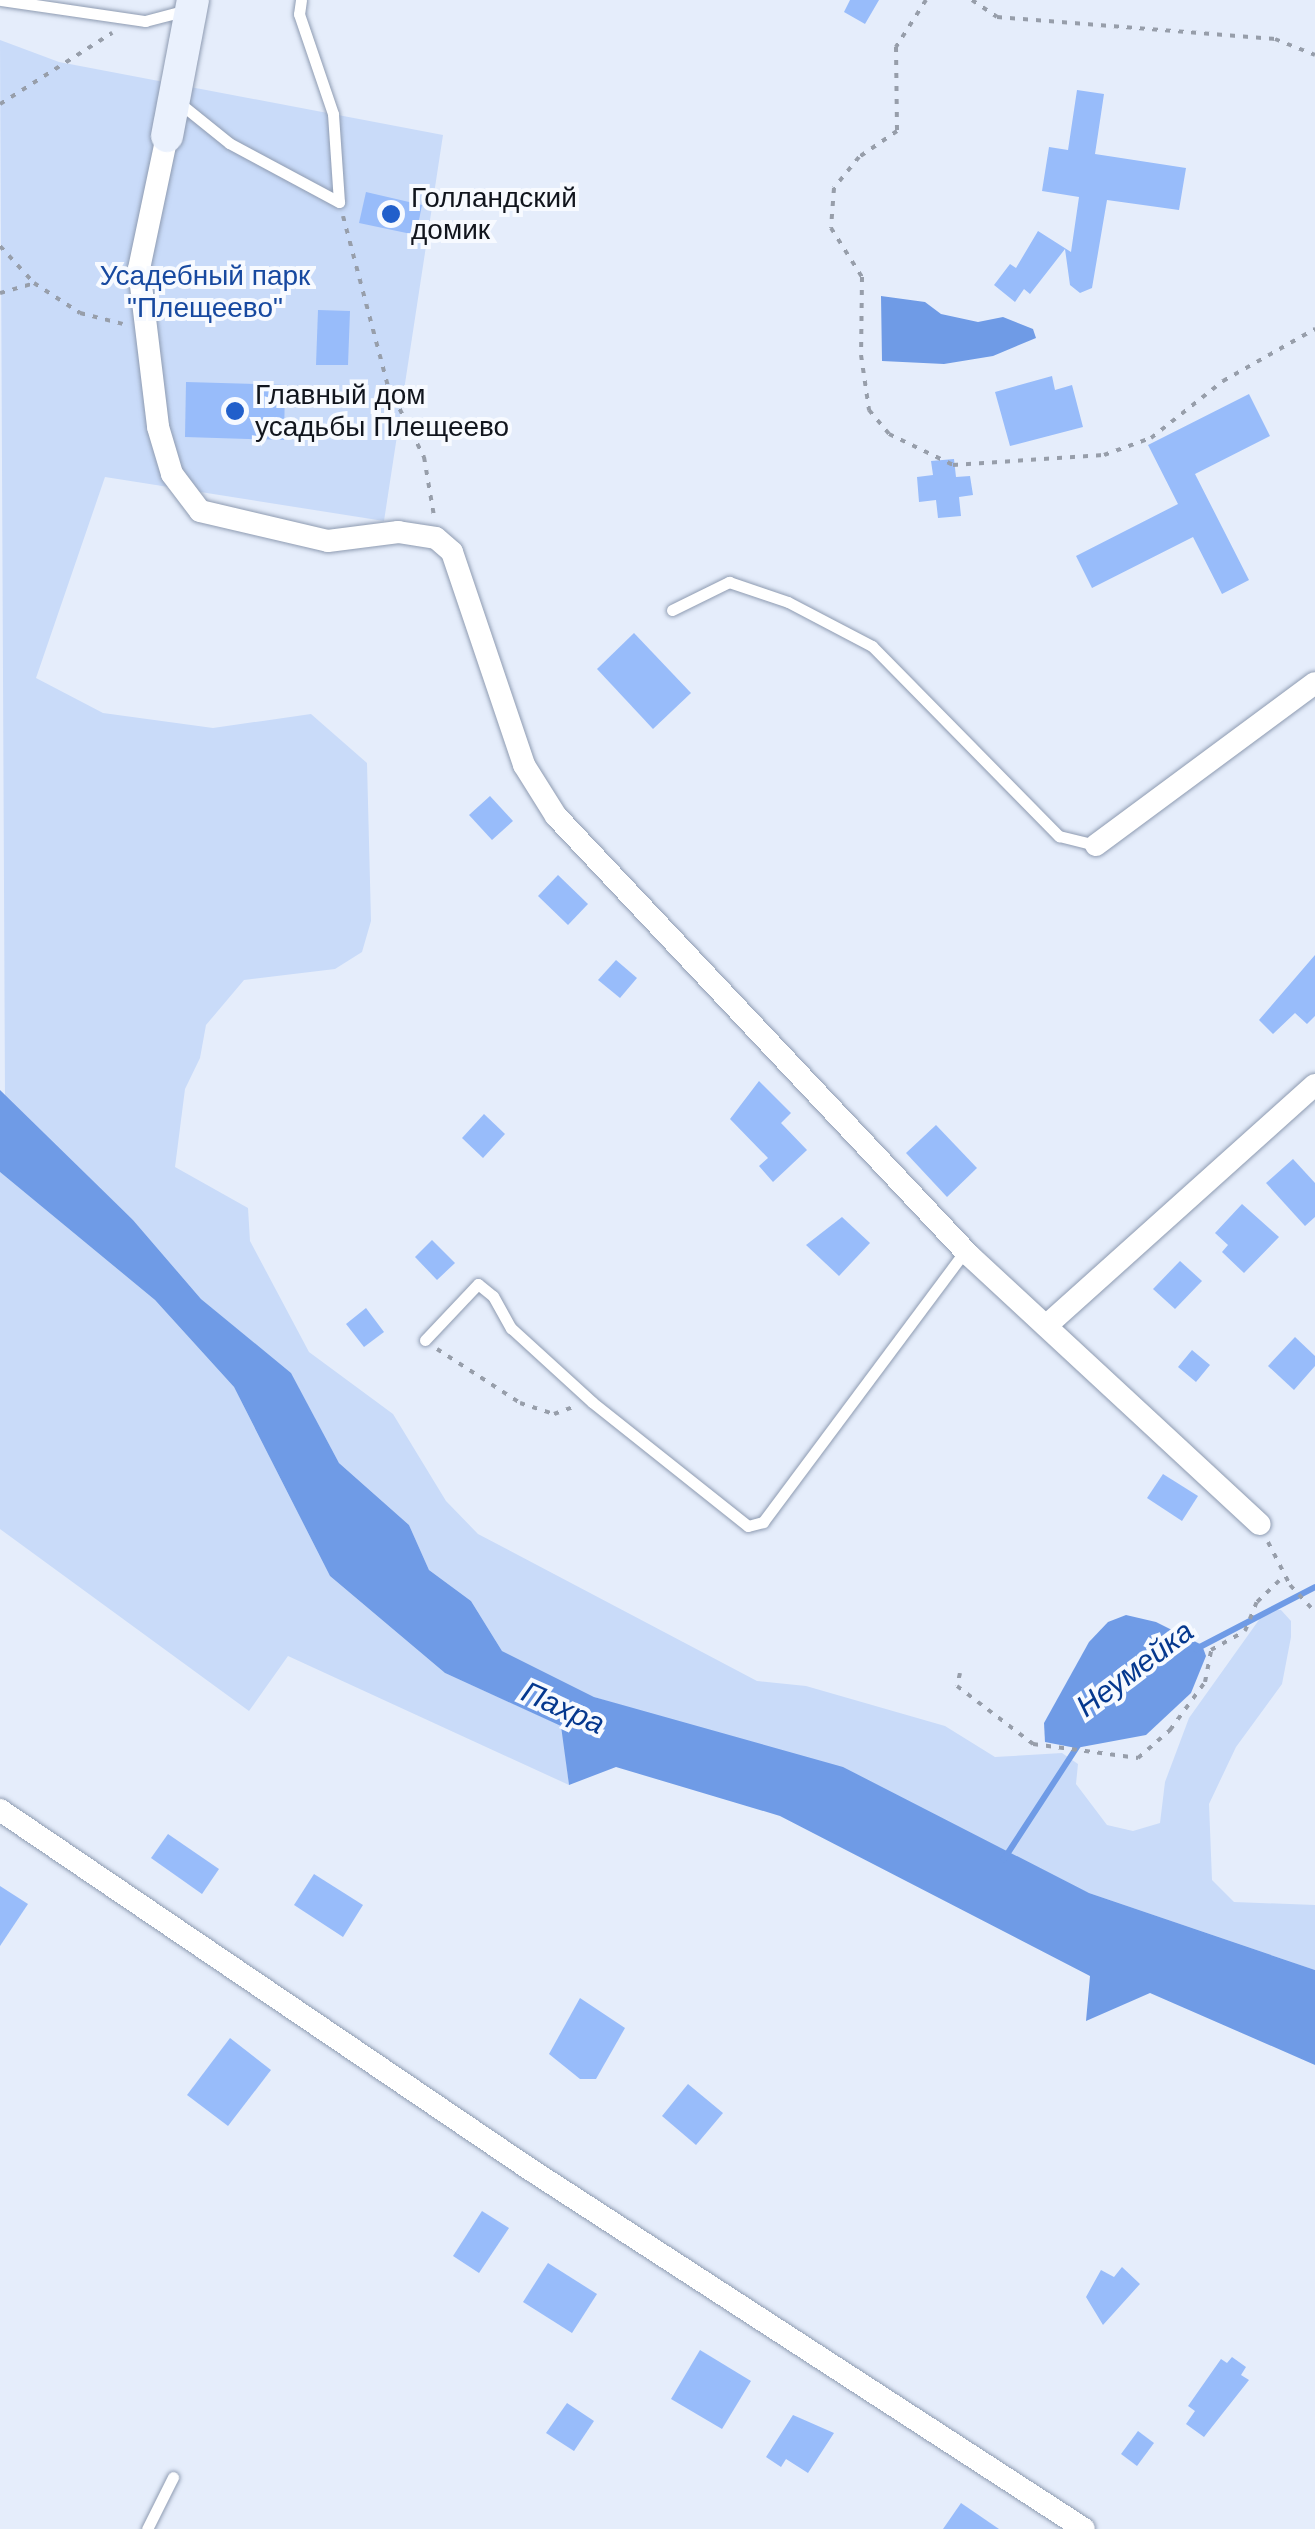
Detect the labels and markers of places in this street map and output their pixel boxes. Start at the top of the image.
place label: Голландский домик [411,181,577,247]
marker: Голландский домик [380,203,402,225]
place label: Главный дом усадьбы Плещеево [255,378,509,444]
marker: Главный дом усадьбы Плещеево [224,400,246,422]

